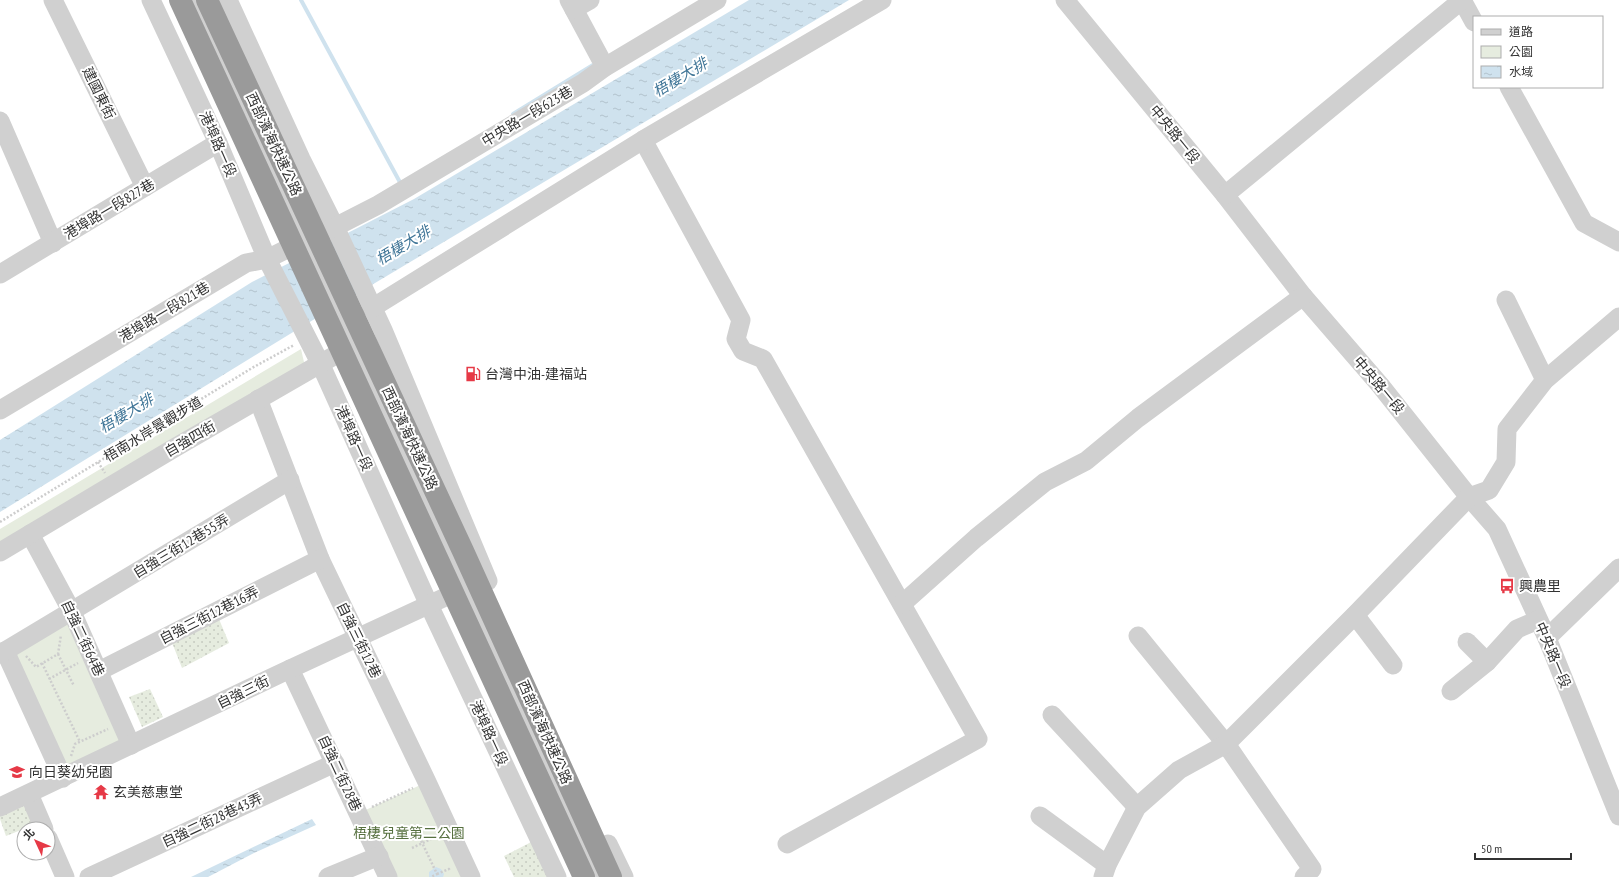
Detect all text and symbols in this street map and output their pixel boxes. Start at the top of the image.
legend [1473,16,1603,88]
text: 道路 [1509,24,1533,39]
text: 公園 [1509,44,1533,59]
water label: 梧棲大排 [649,52,712,101]
street label: 建國東街 [79,64,119,122]
text: 水域 [1509,64,1533,79]
street label: 中央路一段623巷 [478,82,576,150]
street label: 西部濱海快速公路 [242,89,306,199]
street label: 中央路一段 [1146,101,1204,167]
street label: 港埠路一段 [196,108,240,180]
street label: 港埠路一段827巷 [60,175,158,243]
water label: 梧棲大排 [372,220,435,269]
street label: 港埠路一段821巷 [115,278,213,346]
street label: 中央路一段 [1350,352,1408,418]
fuel station icon: 台灣中油-建福站 [464,365,482,383]
place label: 台灣中油-建福站 [485,365,587,383]
street label: 西部濱海快速公路 [378,383,442,493]
water label: 梧棲大排 [95,388,158,437]
street label: 梧南水岸景觀步道 [100,392,206,466]
street label: 港埠路一段 [332,402,376,474]
street label: 自強四街 [161,417,219,461]
street label: 自強三街12巷55弄 [130,510,232,582]
bus stop icon: 興農里 [1498,577,1516,595]
place label: 興農里 [1519,577,1561,595]
street label: 自強三街12巷16弄 [156,582,262,648]
street label: 自強二街64巷 [57,597,109,679]
street label: 自強三街12巷 [333,599,385,681]
street label: 中央路一段 [1531,619,1575,691]
street label: 自強三街 [214,672,272,712]
street label: 西部濱海快速公路 [514,677,576,787]
street label: 港埠路一段 [466,697,512,769]
street label: 自強二街28巷 [314,732,366,814]
school or university icon: 向日葵幼兒園 [8,763,26,781]
place label: 向日葵幼兒園 [29,763,113,781]
temple icon: 玄美慈惠堂 [92,783,110,801]
place label: 玄美慈惠堂 [113,783,183,801]
street label: 自強二街28巷43弄 [159,789,265,851]
north arrow [16,821,56,861]
park label: 梧棲兒童第二公園 [353,824,465,842]
text: 北 [20,825,38,843]
scale bar [1475,835,1571,861]
text: 50 m [1481,841,1502,856]

